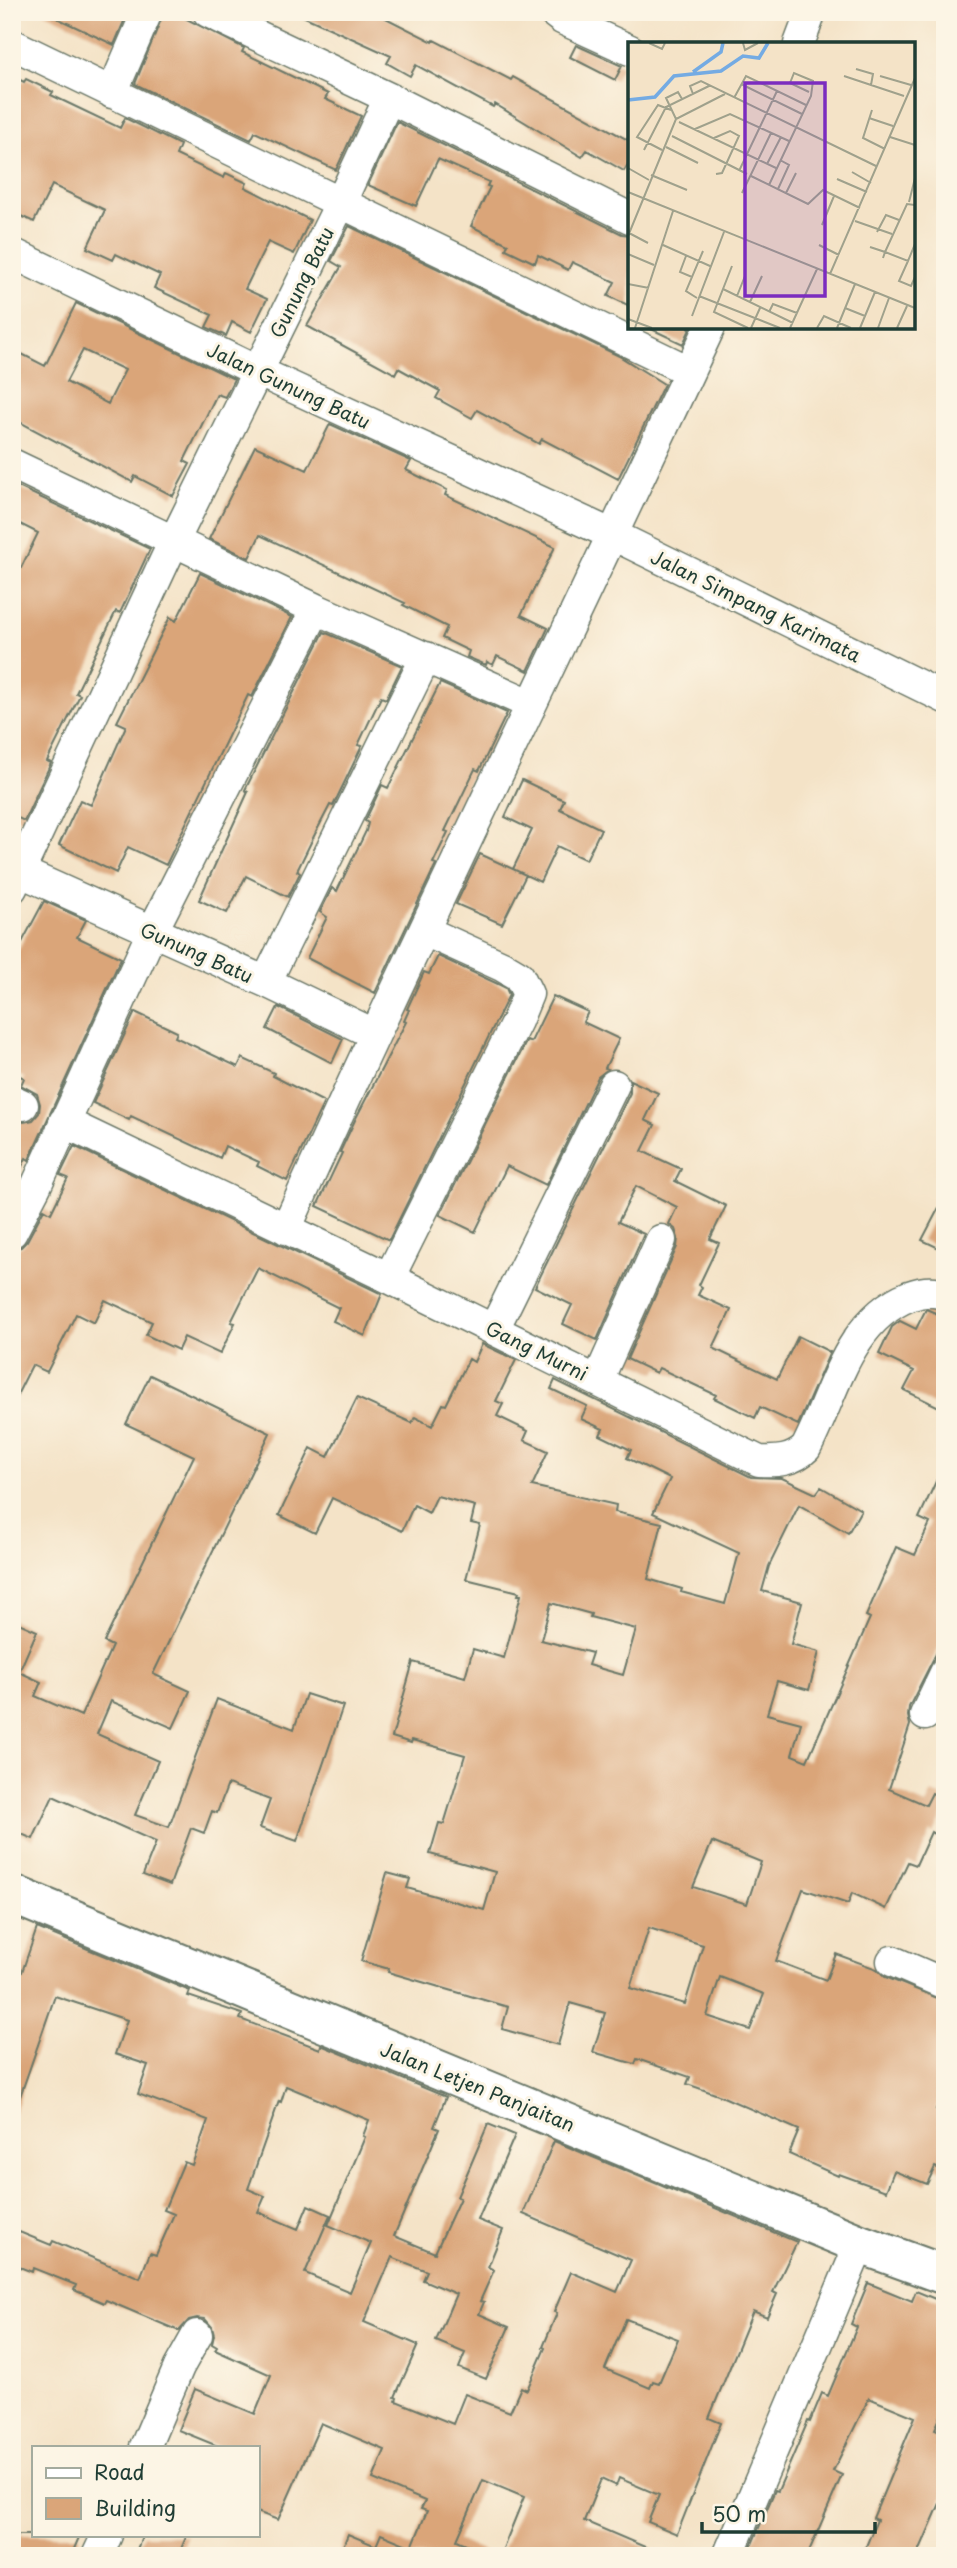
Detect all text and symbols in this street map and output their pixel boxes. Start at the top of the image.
inset map [628,42,915,329]
street label: Gunung Batu [262,222,340,342]
street label: Jalan Gunung Batu [203,335,375,435]
street label: Jalan Simpang Karimata [646,542,866,668]
street label: Gunung Batu [136,915,258,989]
street label: Gang Murni [481,1313,593,1387]
street label: Jalan Letjen Panjaitan [377,2034,579,2138]
legend [32,2446,259,2536]
text: Road [94,2455,145,2487]
text: Building [94,2491,176,2523]
scale bar [702,2491,875,2535]
text: 50 m [712,2497,766,2529]

